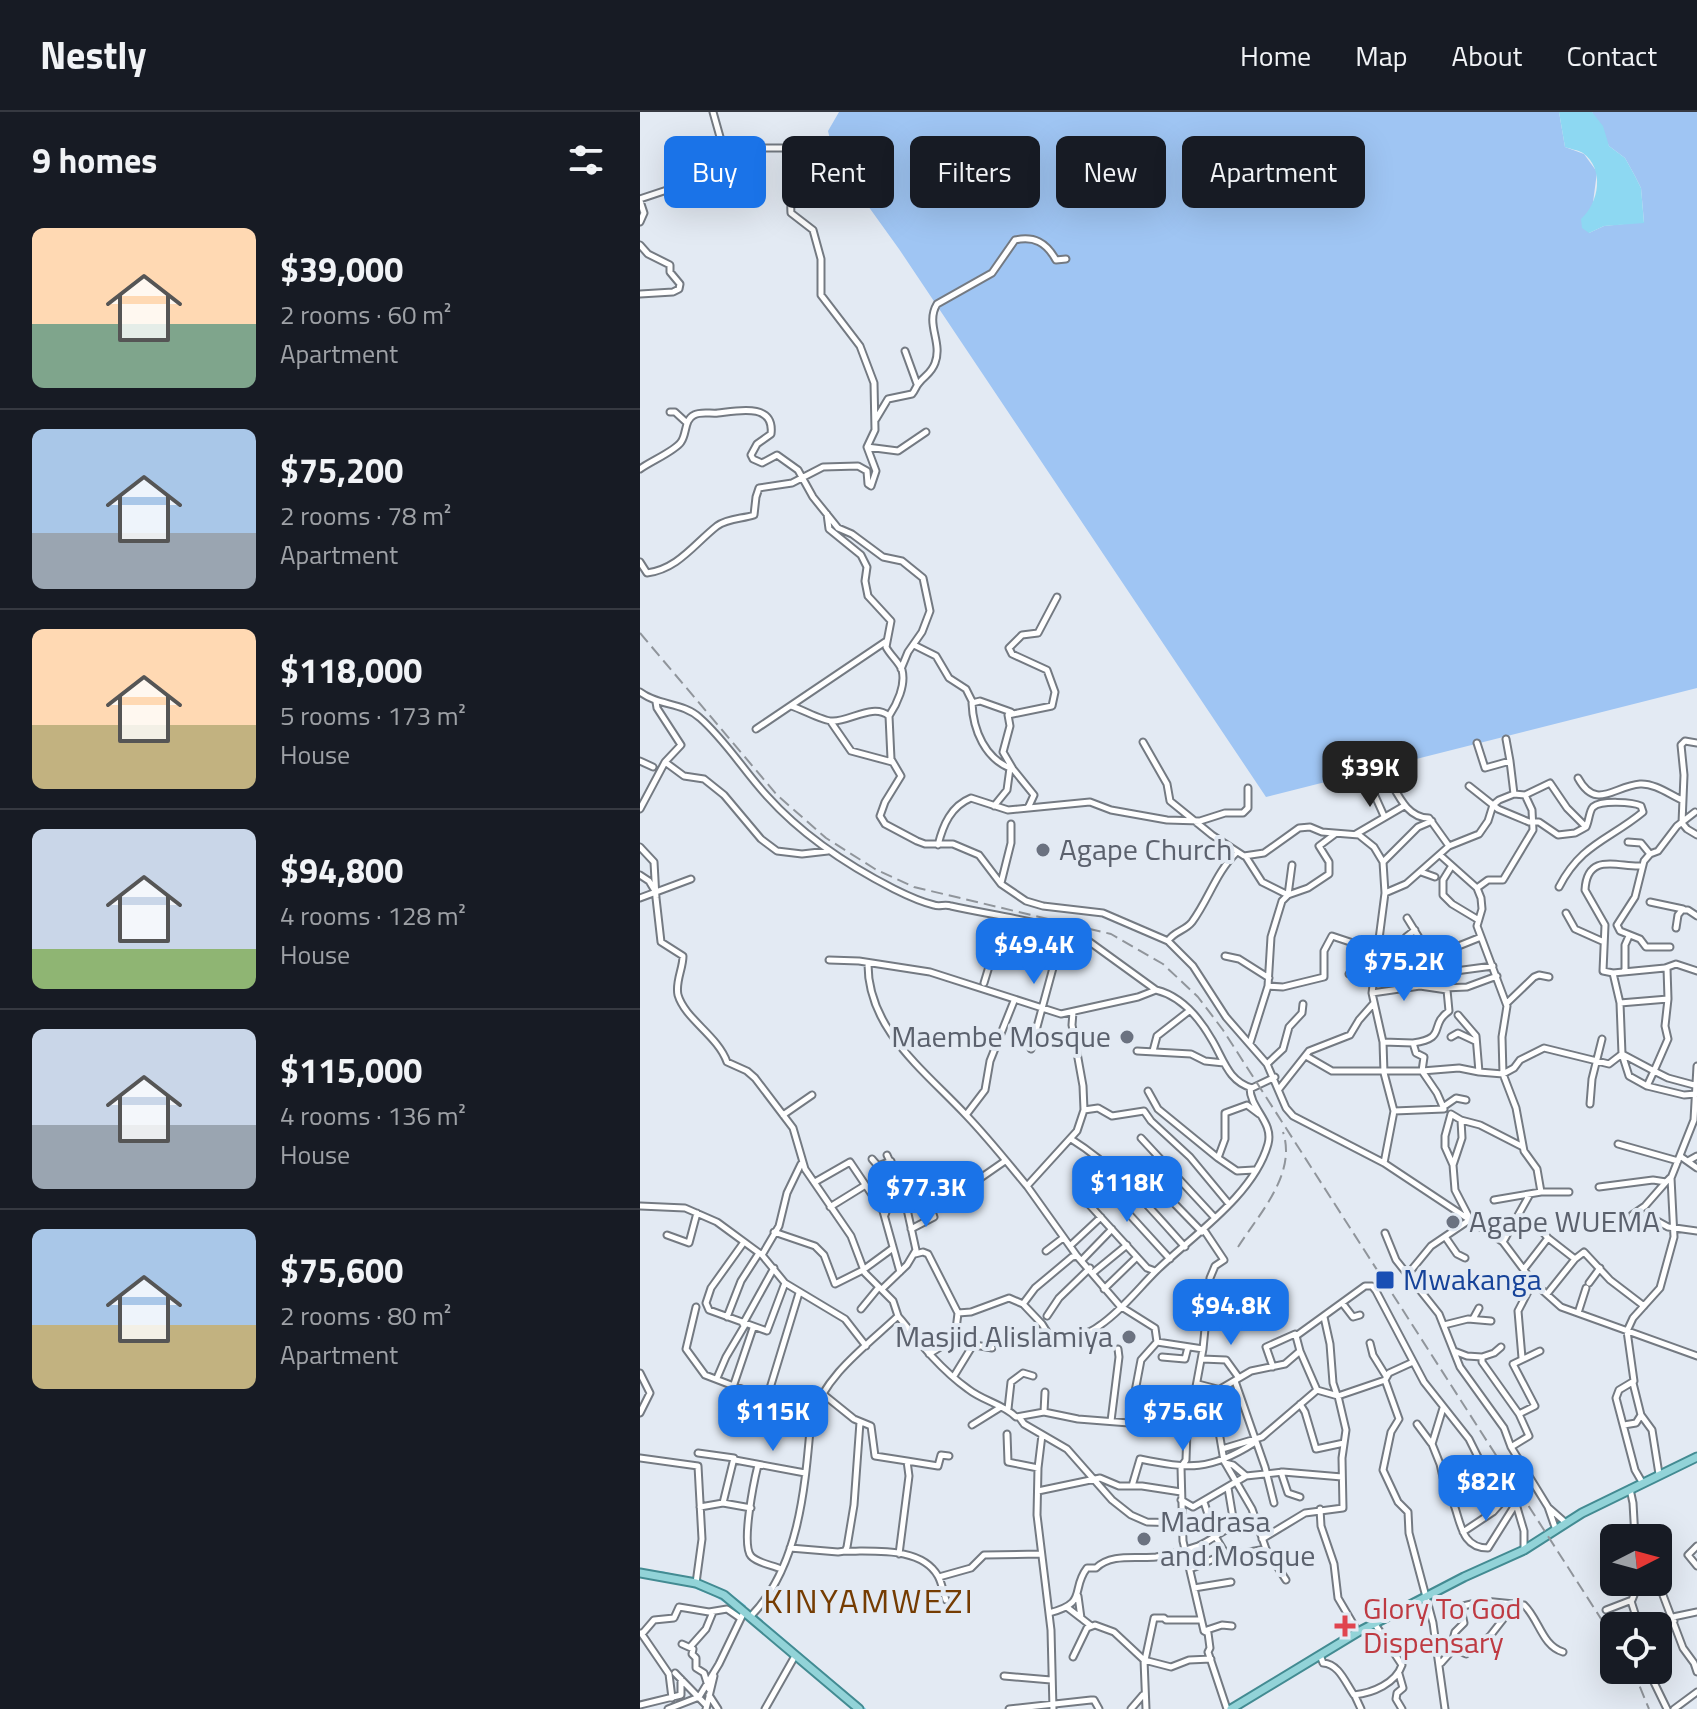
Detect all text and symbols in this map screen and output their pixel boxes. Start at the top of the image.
text: Nestly [40,26,147,84]
text: Home [1240,34,1311,77]
text: Map [1355,34,1408,77]
text: About [1452,34,1522,77]
text: Contact [1566,34,1657,77]
text: 9 homes [32,134,157,186]
chip: Buy [664,136,766,208]
chip: Rent [782,136,894,208]
chip: Filters [910,136,1040,208]
chip: New [1056,136,1166,208]
chip: Apartment [1182,136,1365,208]
icon: filters [564,138,608,182]
text: $39,000 [280,243,403,295]
icon: home [96,260,192,356]
text: 2 rooms · 60 m² [280,295,451,334]
text: Apartment [280,334,398,373]
text: $75,200 [280,444,403,496]
icon: home [96,461,192,557]
text: 2 rooms · 78 m² [280,496,451,535]
text: Apartment [280,535,398,574]
text: $118,000 [280,644,422,696]
icon: home [96,661,192,757]
text: 5 rooms · 173 m² [280,696,466,735]
text: House [280,735,350,774]
pin: $39K [1323,741,1417,809]
text: $39K [1340,747,1400,786]
place label: Agape Church [1059,826,1232,872]
marker: Agape Church [1034,841,1052,859]
text: $94,800 [280,844,403,896]
icon: home [96,861,192,957]
text: 4 rooms · 128 m² [280,896,466,935]
pin: $49.4K [969,918,1099,986]
text: $49.4K [994,924,1074,963]
text: House [280,935,350,974]
pin: $75.2K [1339,935,1469,1003]
text: $75.2K [1364,941,1444,980]
place label: Maembe Mosque [891,1013,1111,1059]
marker: Maembe Mosque [1118,1028,1136,1046]
text: $115,000 [280,1044,422,1096]
icon: home [96,1061,192,1157]
text: 4 rooms · 136 m² [280,1096,466,1135]
text: House [280,1135,350,1174]
pin: $118K [1071,1156,1183,1224]
pin: $77.3K [861,1161,991,1229]
text: $118K [1090,1162,1164,1201]
text: $77.3K [886,1167,966,1206]
place label: Agape WUEMA [1469,1198,1660,1244]
marker: Agape WUEMA [1444,1213,1462,1231]
text: $75,600 [280,1244,403,1296]
place label: Mwakanga [1403,1256,1542,1302]
icon: home [96,1261,192,1357]
marker: Mwakanga [1374,1269,1396,1291]
pin: $94.8K [1166,1279,1296,1347]
text: $94.8K [1191,1285,1271,1324]
text: 2 rooms · 80 m² [280,1296,451,1335]
place label: Masjid Alislamiya [895,1313,1113,1359]
marker: Masjid Alislamiya [1120,1328,1138,1346]
text: Apartment [280,1335,398,1374]
pin: $115K [717,1385,829,1453]
pin: $75.6K [1118,1385,1248,1453]
text: $115K [736,1391,810,1430]
text: $75.6K [1143,1391,1223,1430]
pin: $82K [1439,1455,1533,1523]
text: $82K [1456,1461,1516,1500]
place label: Madrasa and Mosque [1160,1498,1315,1578]
north arrow [1600,1524,1672,1596]
map controls [1600,1524,1672,1684]
marker: Madrasa and Mosque [1135,1530,1153,1548]
district label: KINYAMWEZI [763,1574,975,1626]
place label: Glory To God Dispensary [1363,1585,1521,1665]
button: locate [1600,1612,1672,1684]
marker: Glory To God Dispensary [1334,1615,1356,1637]

